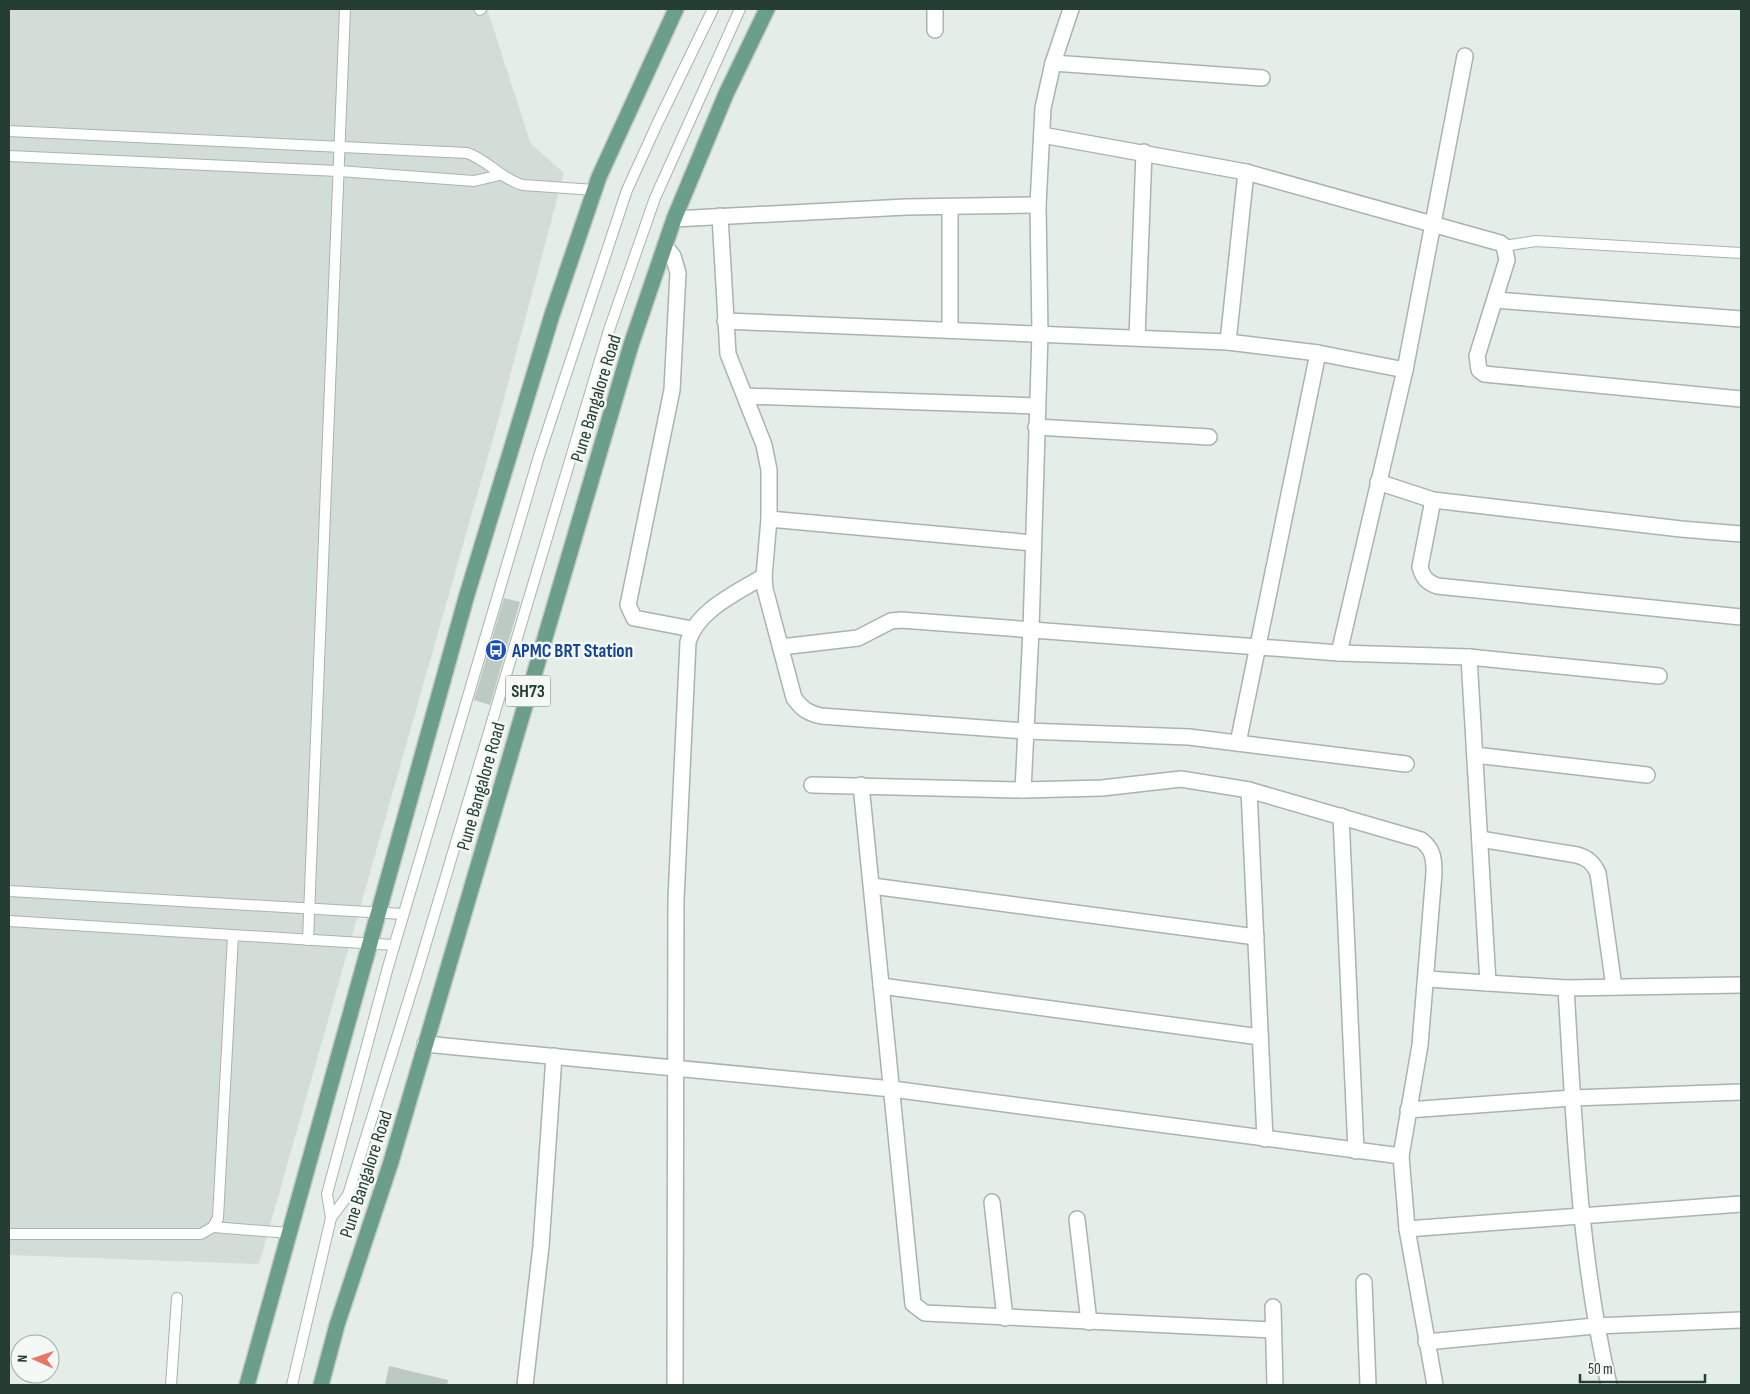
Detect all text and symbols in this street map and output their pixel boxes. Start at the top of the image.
street label: Pune Bangalore Road [566,332,627,465]
bus stop icon: APMC BRT Station [484,638,508,662]
place label: APMC BRT Station [511,640,633,663]
road number: SH73 [506,676,550,706]
street label: Pune Bangalore Road [452,720,511,853]
street label: Pune Bangalore Road [335,1108,398,1241]
north arrow [10,1334,60,1384]
scale bar [1580,1352,1705,1384]
text: N [14,1355,31,1363]
text: 50 m [1588,1360,1613,1379]

